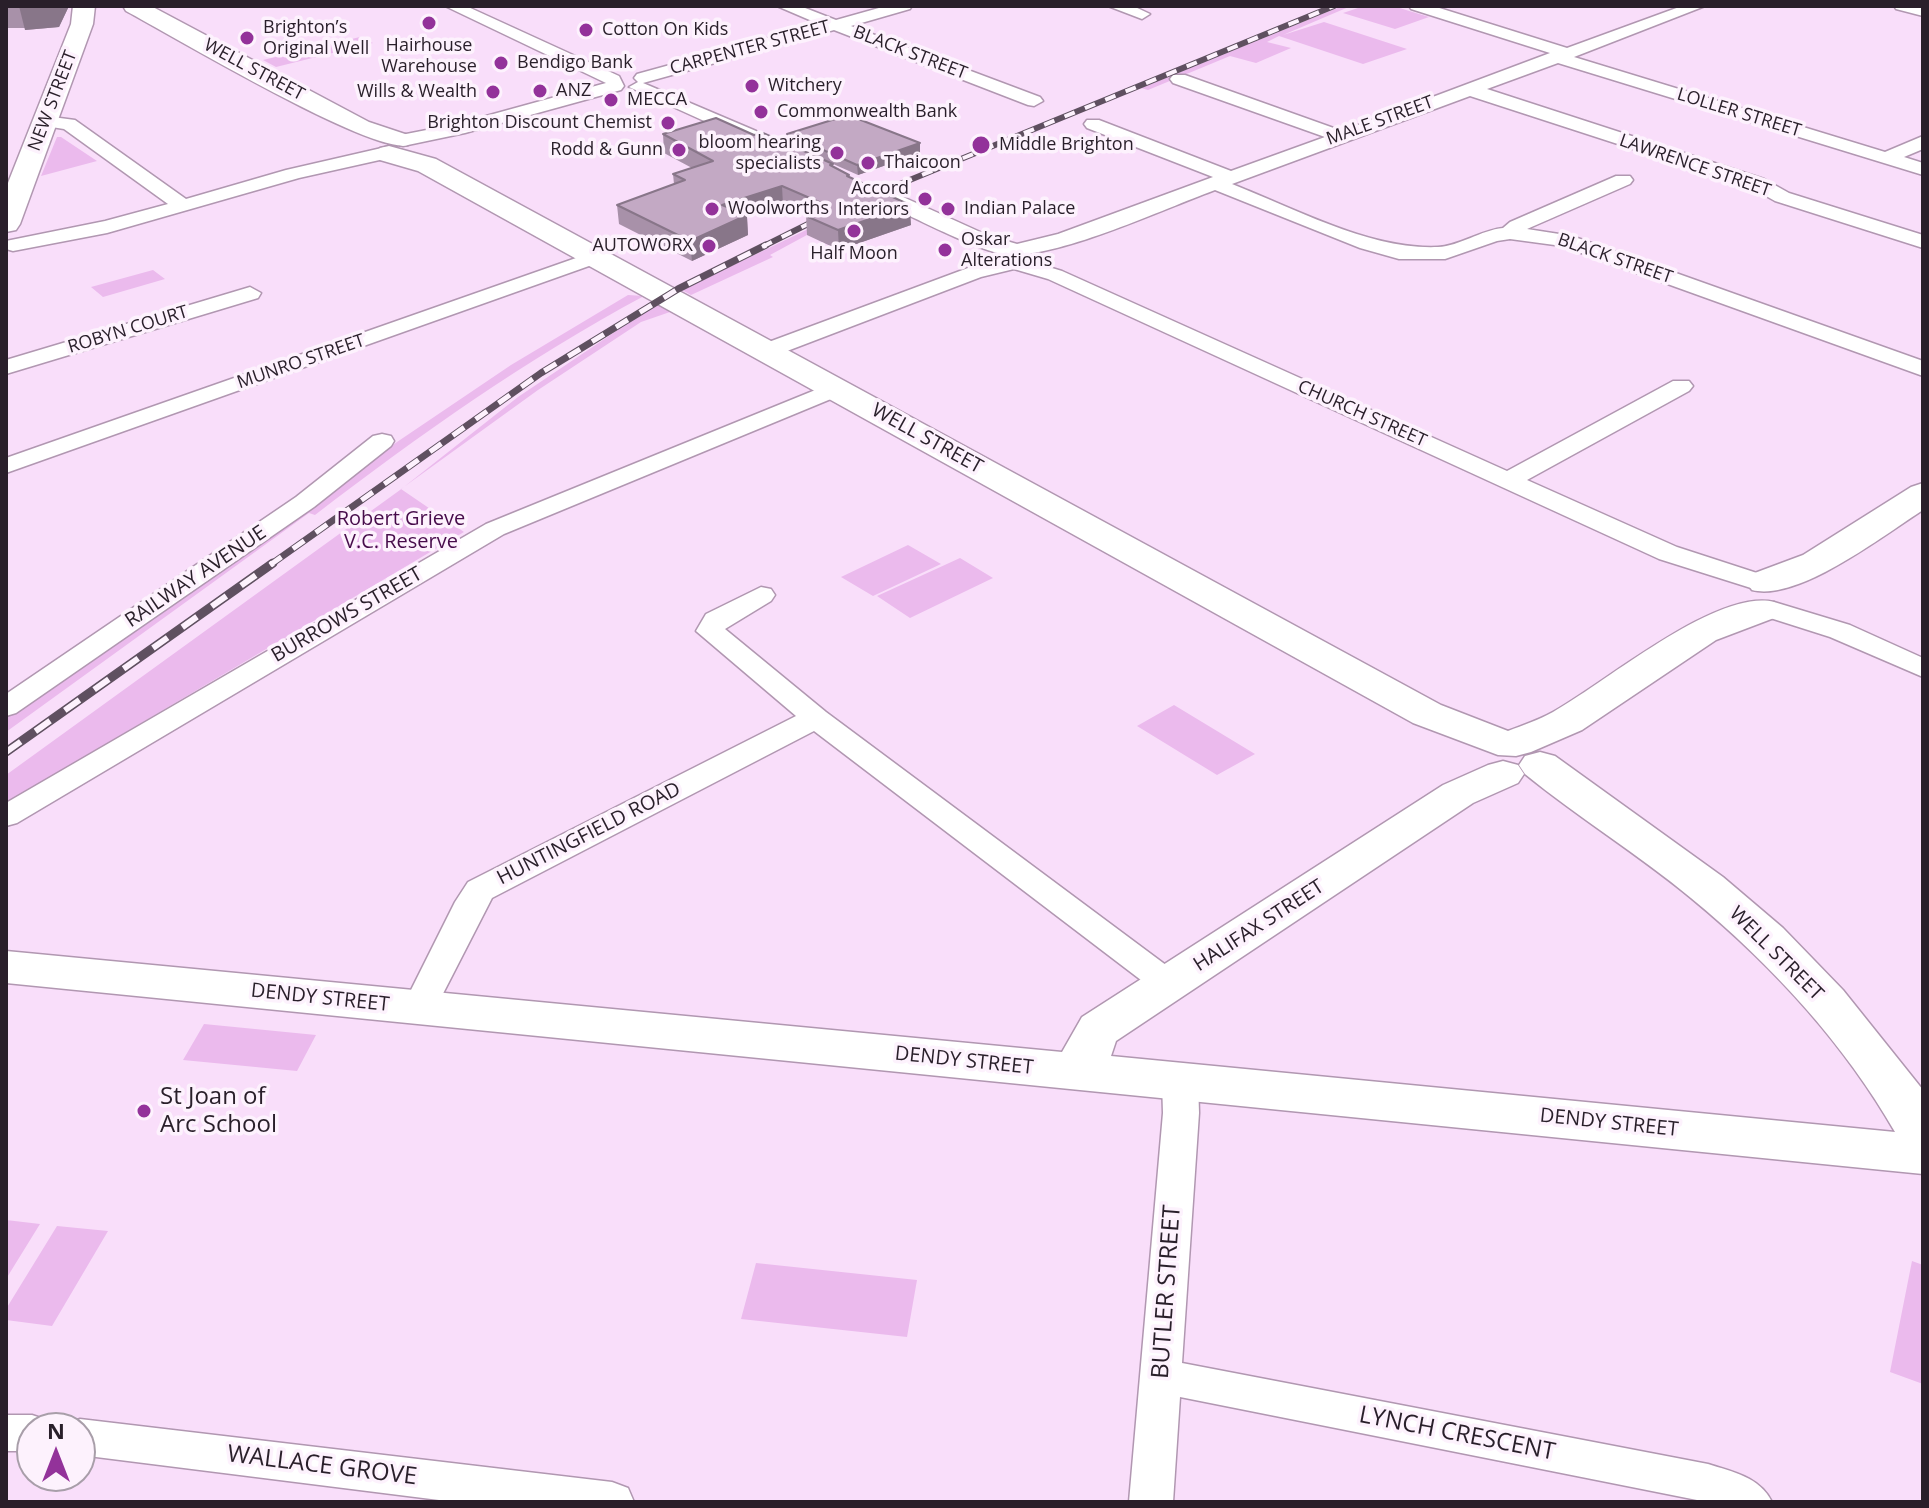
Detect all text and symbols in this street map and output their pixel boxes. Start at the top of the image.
marker: Hairhouse Warehouse [420,14,438,32]
street label: CARPENTER STREET [668,16,832,80]
place label: Brighton’s Original Well [263,17,369,60]
place label: Cotton On Kids [602,19,728,41]
marker: Cotton On Kids [577,21,595,39]
street label: BLACK STREET [850,21,970,85]
marker: Brighton’s Original Well [238,29,256,47]
street label: WELL STREET [200,34,308,106]
place label: Hairhouse Warehouse [381,35,477,78]
street label: NEW STREET [24,48,82,154]
place label: Bendigo Bank [517,52,633,74]
marker: Bendigo Bank [492,54,510,72]
place label: Witchery [768,75,842,97]
marker: Witchery [743,77,761,95]
place label: ANZ [556,80,591,102]
place label: Wills & Wealth [357,81,477,103]
marker: ANZ [531,82,549,100]
marker: Wills & Wealth [484,83,502,101]
street label: LOLLER STREET [1674,84,1804,142]
place label: MECCA [627,89,687,111]
marker: MECCA [602,91,620,109]
street label: MALE STREET [1323,92,1437,150]
place label: Commonwealth Bank [777,101,957,123]
marker: Commonwealth Bank [752,103,770,121]
place label: Brighton Discount Chemist [427,112,652,134]
marker: Brighton Discount Chemist [659,114,677,132]
street label: LAWRENCE STREET [1616,130,1774,202]
place label: bloom hearing specialists [699,132,821,174]
marker: Middle Brighton [970,134,992,156]
place label: Middle Brighton [999,134,1134,156]
place label: Rodd & Gunn [550,139,663,161]
marker: Rodd & Gunn [670,141,688,159]
marker: bloom hearing specialists [828,144,846,162]
place label: Thaicoon [884,152,961,174]
marker: Thaicoon [859,154,877,172]
place label: Accord Interiors [838,178,909,220]
marker: Accord Interiors [916,190,934,208]
place label: Woolworths [728,198,829,220]
place label: Indian Palace [964,198,1075,220]
marker: Woolworths [703,200,721,218]
marker: Indian Palace [939,200,957,218]
marker: Half Moon [845,222,863,240]
place label: Oskar Alterations [961,229,1052,272]
street label: BLACK STREET [1555,229,1675,289]
place label: AUTOWORX [592,235,693,257]
marker: AUTOWORX [700,237,718,255]
marker: Oskar Alterations [936,241,954,259]
place label: Half Moon [810,243,898,265]
street label: ROBYN COURT [65,301,191,359]
street label: MUNRO STREET [234,330,368,394]
street label: CHURCH STREET [1294,376,1430,452]
street label: WELL STREET [867,399,987,479]
park label: Robert Grieve V.C. Reserve [337,507,465,554]
street label: RAILWAY AVENUE [121,521,271,633]
street label: BURROWS STREET [267,562,427,668]
street label: HUNTINGFIELD ROAD [493,777,685,891]
street label: HALIFAX STREET [1189,875,1329,977]
street label: WELL STREET [1724,902,1828,1006]
street label: DENDY STREET [250,979,390,1017]
street label: DENDY STREET [894,1042,1034,1080]
place label: St Joan of Arc School [160,1083,277,1139]
marker: St Joan of Arc School [135,1102,153,1120]
street label: DENDY STREET [1539,1104,1679,1142]
street label: BUTLER STREET [1147,1204,1187,1380]
street label: LYNCH CRESCENT [1356,1401,1558,1467]
north arrow [16,1412,96,1492]
text: N [47,1415,65,1445]
street label: WALLACE GROVE [226,1440,418,1492]

